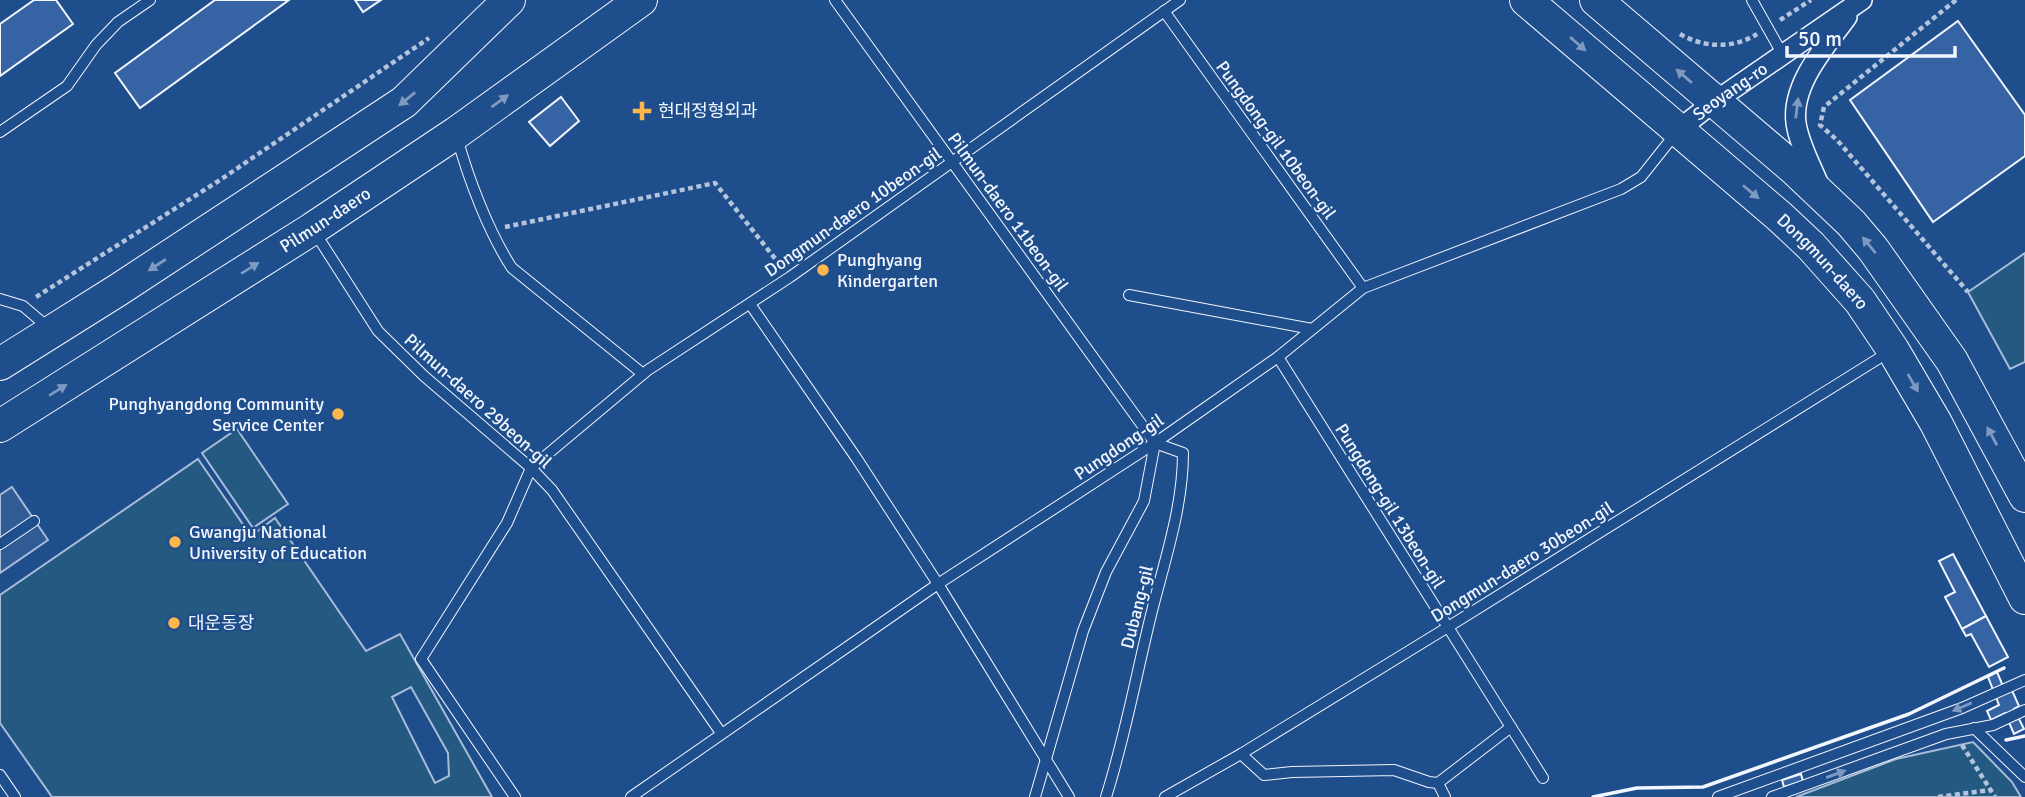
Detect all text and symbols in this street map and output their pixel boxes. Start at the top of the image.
scale bar [1787,14,1955,58]
text: 50 m [1798,26,1842,52]
one-way arrow [1570,36,1587,51]
street label: Pungdong-gil 10beon-gil [1211,57,1341,223]
street label: Seoyang-ro [1688,57,1772,125]
one-way arrow [1675,68,1693,84]
one-way arrow [399,91,417,106]
one-way arrow [491,95,509,109]
one-way arrow [1792,97,1803,119]
place label: 현대정형외과 [658,100,758,122]
marker: 현대정형외과 [632,101,652,121]
street label: Pilmun-daero 11beon-gil [943,128,1073,296]
street label: Dongmun-daero 10beon-gil [760,143,946,281]
street label: Pilmun-daero [276,182,375,258]
one-way arrow [1743,184,1760,199]
street label: Dongmun-daero [1772,209,1874,314]
one-way arrow [1862,237,1877,255]
place label: Punghyang Kindergarten [837,249,938,292]
one-way arrow [147,258,166,271]
one-way arrow [240,261,259,274]
marker: Punghyang Kindergarten [815,262,831,278]
street label: Pilmun-daero 29beon-gil [400,329,556,473]
one-way arrow [1906,374,1919,393]
one-way arrow [48,383,67,396]
place label: Punghyangdong Community Service Center [108,393,325,436]
marker: Punghyangdong Community Service Center [330,406,346,422]
street label: Pungdong-gil [1070,409,1168,485]
street label: Pungdong-gil 13beon-gil [1330,419,1450,593]
one-way arrow [1987,426,1998,446]
street label: Dongmun-daero 30beon-gil [1427,497,1617,627]
place label: Gwangju National University of Education [189,521,367,564]
marker: Gwangju National University of Education [167,534,183,550]
street label: Dubang-gil [1116,563,1158,651]
place label: 대운동장 [188,612,254,634]
marker: 대운동장 [166,615,182,631]
one-way arrow [1952,702,1973,713]
one-way arrow [1826,768,1847,779]

